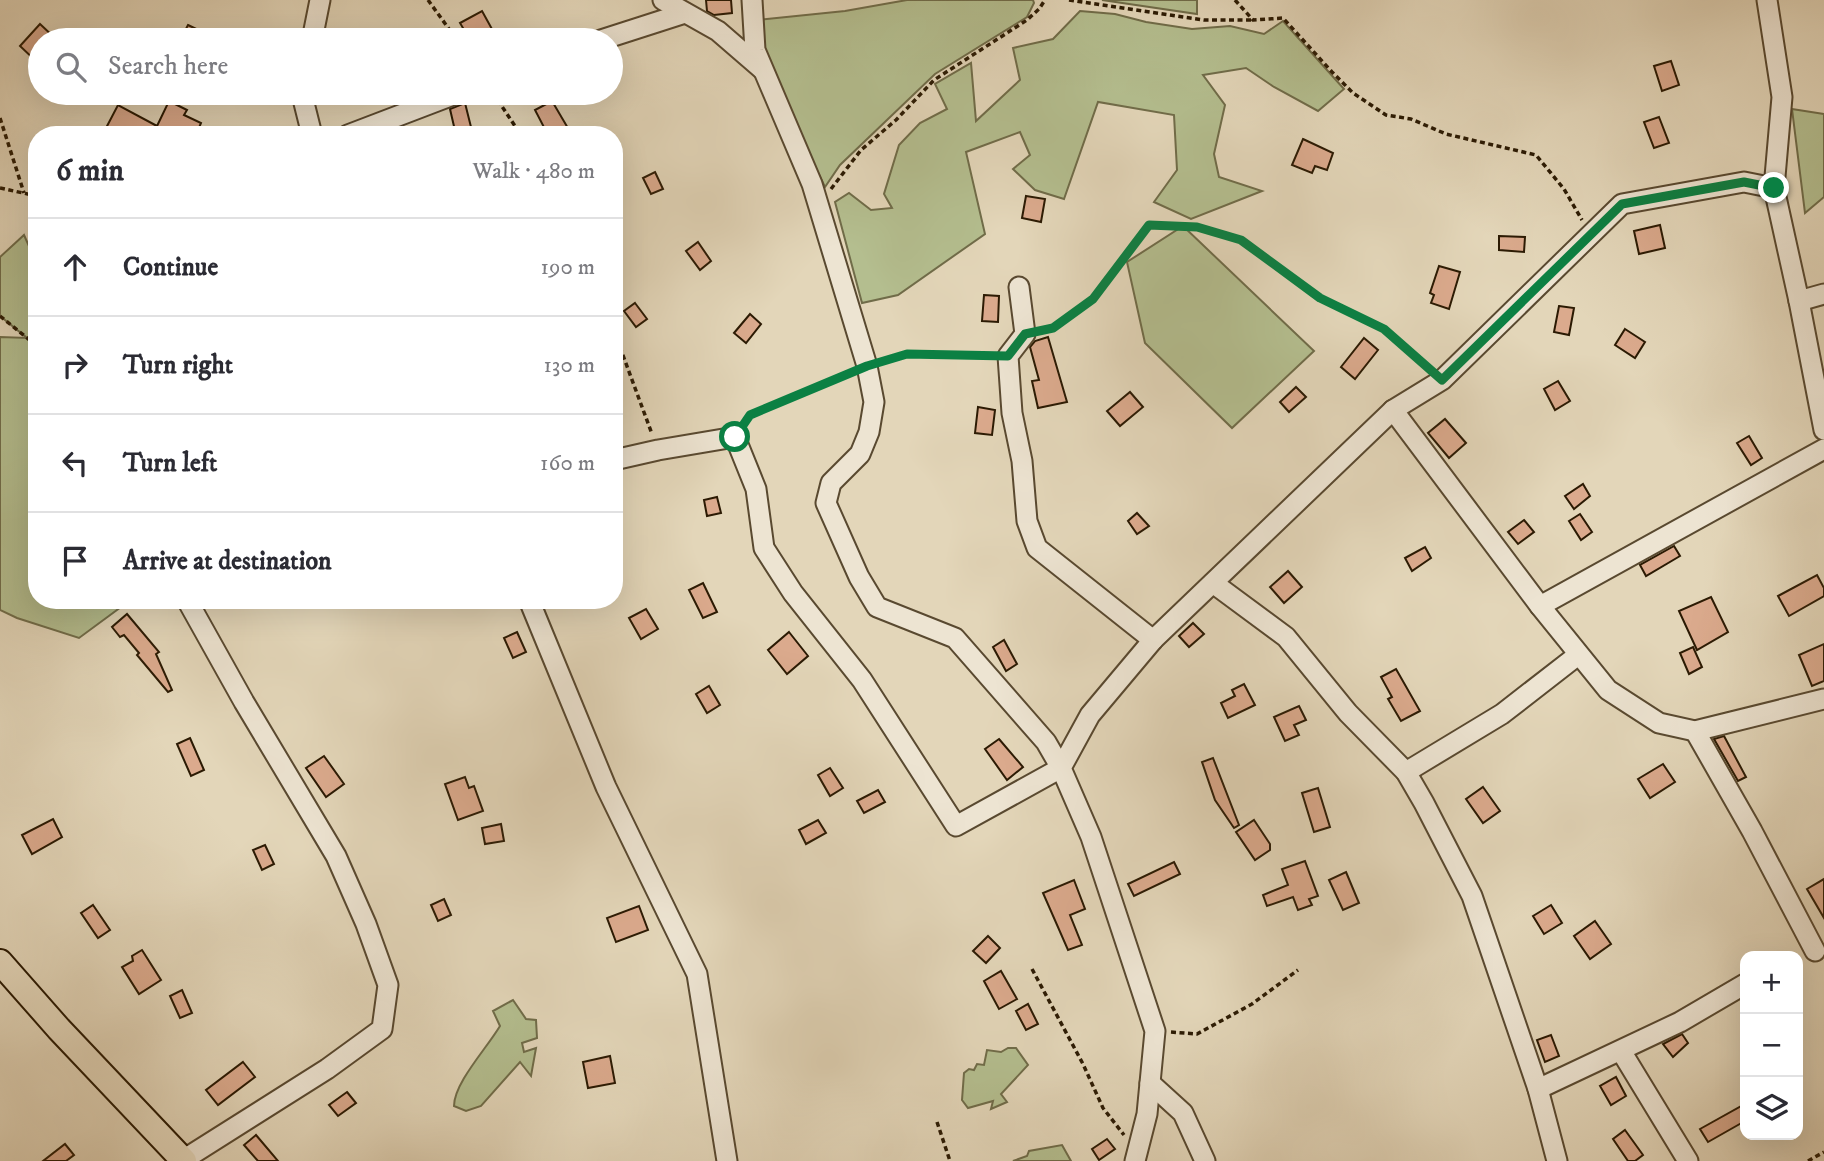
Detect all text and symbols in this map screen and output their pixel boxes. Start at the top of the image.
search box [28,28,623,105]
icon: search [52,48,90,86]
text: Search here [108,50,228,83]
text: 6 min [56,153,124,190]
text: Walk · 480 m [472,157,595,186]
route end [1758,172,1789,203]
icon: ahead [56,248,94,286]
text: Continue [123,251,218,284]
text: 190 m [541,253,595,282]
icon: right [56,346,94,384]
text: Turn right [123,349,233,382]
text: 130 m [543,351,595,380]
route start [719,421,750,452]
icon: left [56,444,94,482]
text: Turn left [123,447,217,480]
text: 160 m [540,449,595,478]
icon: arrive [56,542,94,580]
text: Arrive at destination [123,545,332,578]
map controls [1740,951,1803,1140]
button: + [1740,951,1803,1014]
button: − [1740,1014,1803,1077]
button: layers [1740,1077,1803,1140]

